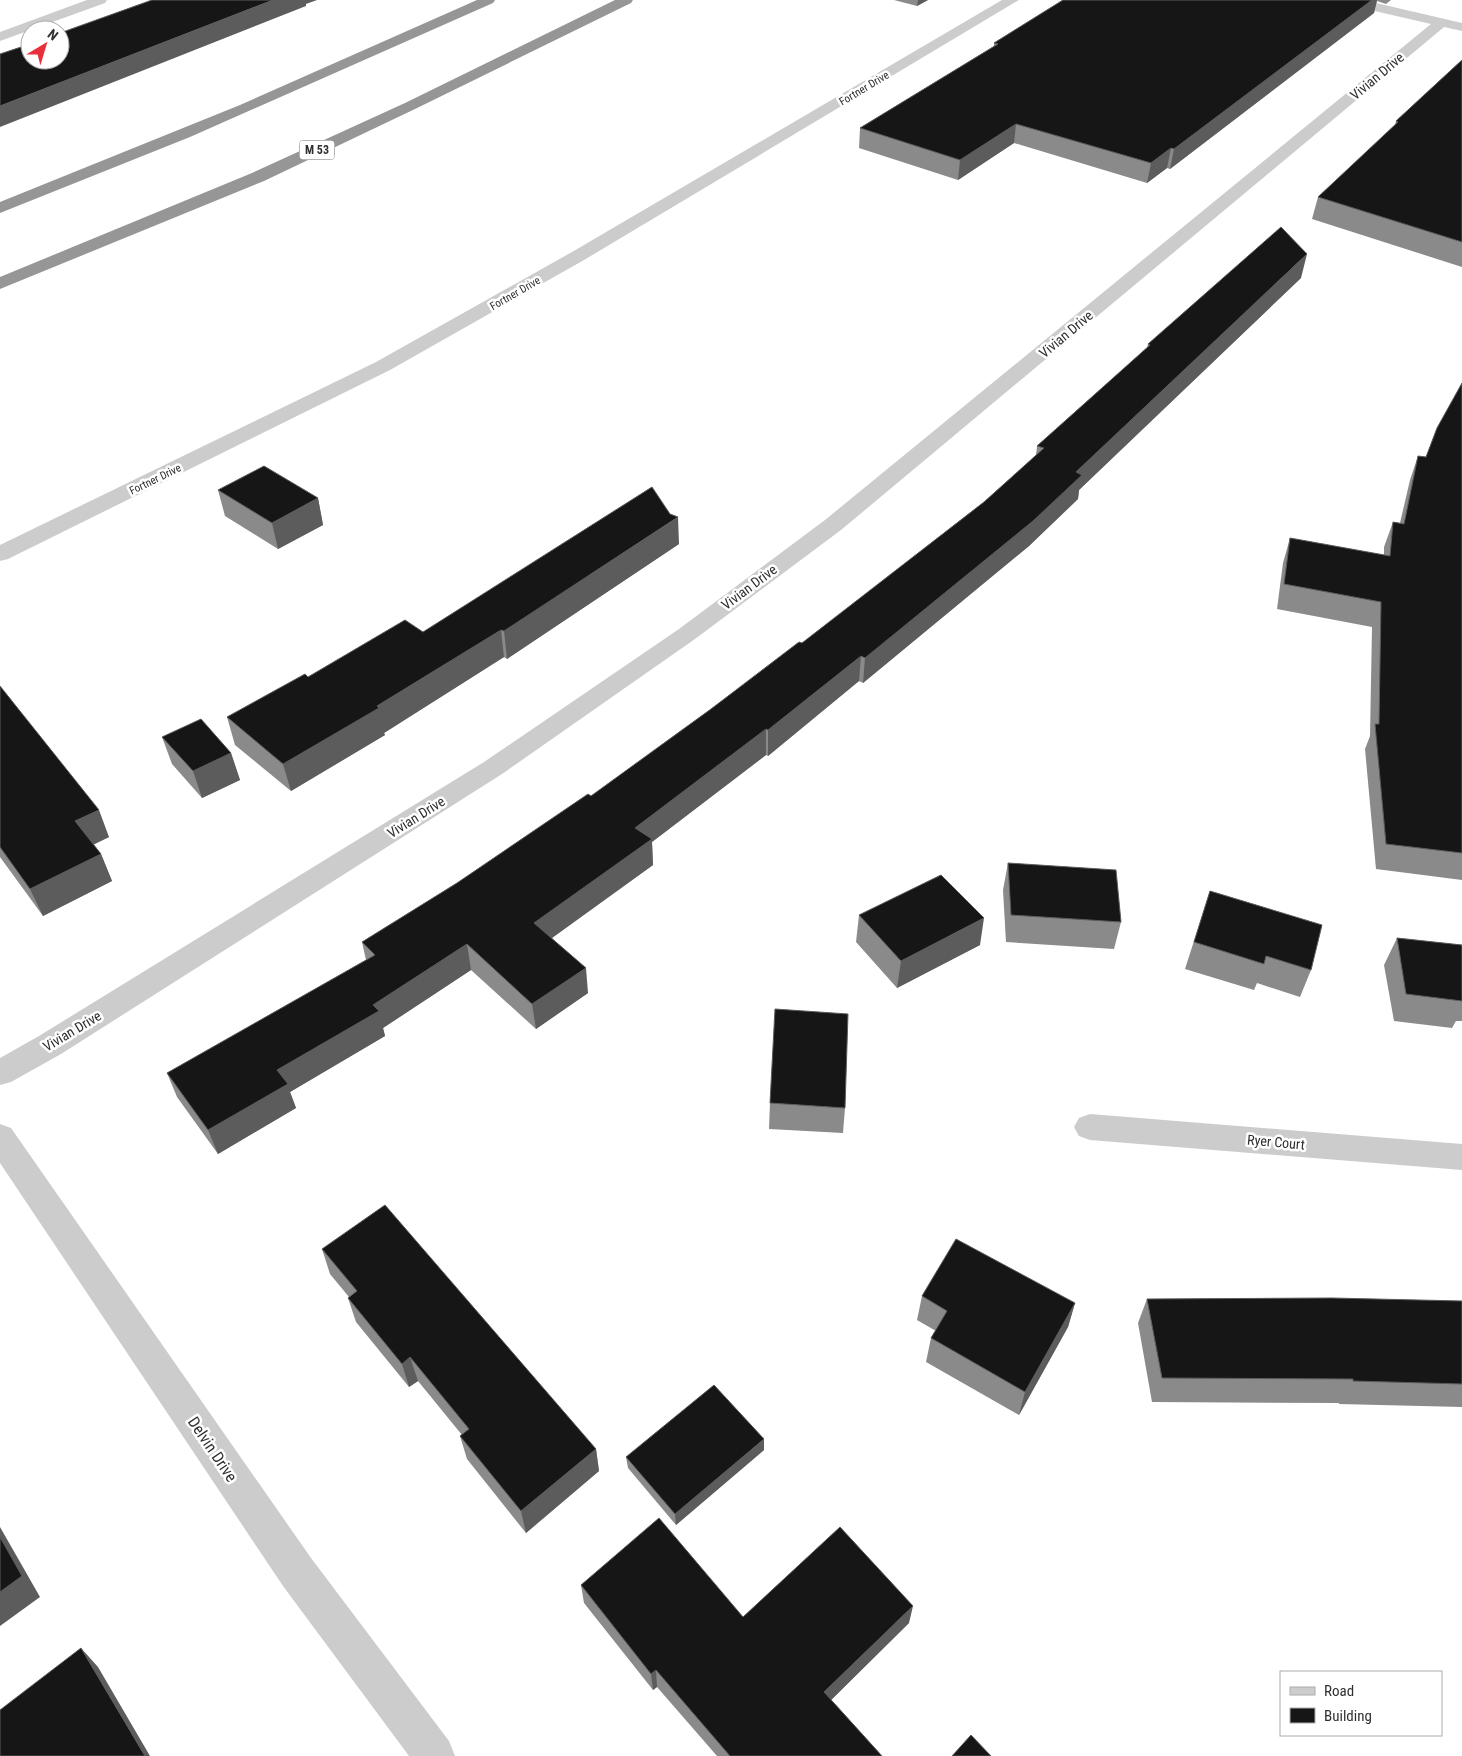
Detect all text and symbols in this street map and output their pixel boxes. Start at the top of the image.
north arrow [20,20,70,70]
text: N [45,26,61,44]
street label: Vivian Drive [1347,49,1407,103]
street label: Fortner Drive [837,68,892,108]
road number: M 53 [300,140,334,160]
street label: Fortner Drive [488,274,543,313]
street label: Vivian Drive [1036,307,1096,361]
street label: Fortner Drive [127,461,183,498]
street label: Vivian Drive [718,561,780,613]
street label: Vivian Drive [384,793,448,841]
street label: Vivian Drive [40,1007,104,1055]
street label: Ryer Court [1247,1132,1305,1152]
street label: Delvin Drive [184,1413,241,1485]
legend [1280,1671,1442,1736]
text: Road [1324,1682,1354,1700]
text: Building [1324,1707,1372,1725]

